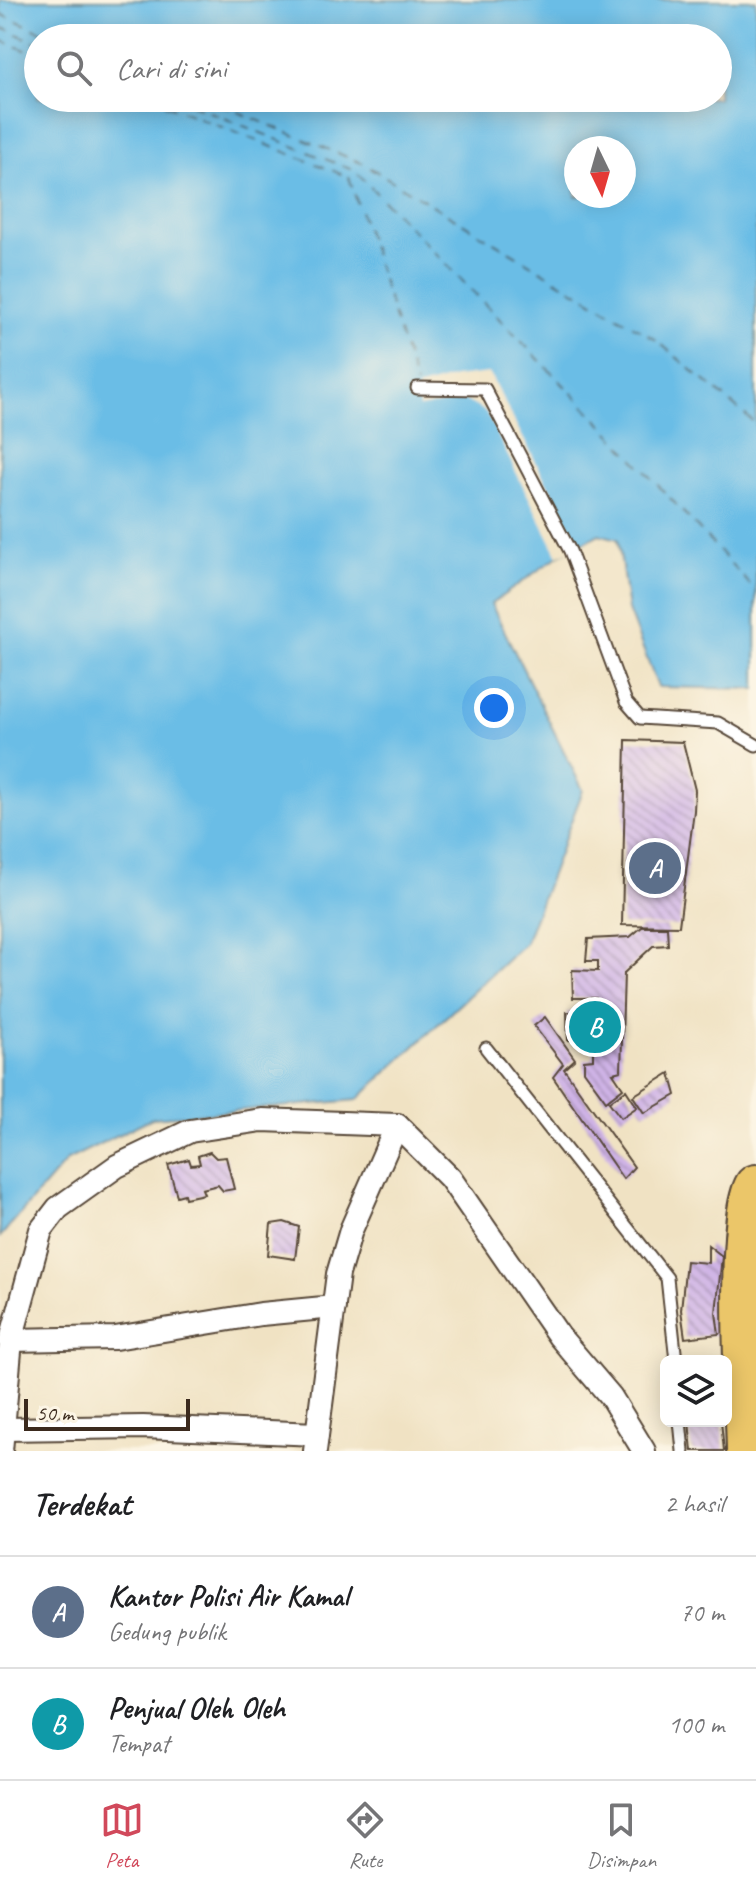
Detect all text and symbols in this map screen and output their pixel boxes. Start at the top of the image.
search box [24,24,732,112]
icon: search [52,46,96,90]
text: Cari di sini [116,49,227,87]
north arrow [564,136,636,208]
your location [474,688,514,728]
pin: A [629,838,681,898]
pin: B [569,997,621,1057]
map controls [660,1355,732,1427]
button: layers [660,1355,732,1427]
scale bar [24,1395,190,1431]
text: 50 m [36,1399,73,1427]
text: Terdekat [32,1482,131,1525]
text: 2 hasil [664,1487,724,1520]
text: Kantor Polisi Air Kamal [108,1577,348,1615]
text: A [51,1596,65,1629]
text: 70 m [680,1596,724,1629]
text: Gedung publik [108,1615,226,1648]
text: Penjual Oleh Oleh [108,1689,285,1727]
text: B [51,1708,65,1741]
text: 100 m [668,1708,724,1741]
text: Tempat [108,1727,169,1760]
tab: Peta [100,1798,144,1874]
tab: Rute [343,1798,387,1874]
tab: Disimpan [587,1798,656,1874]

